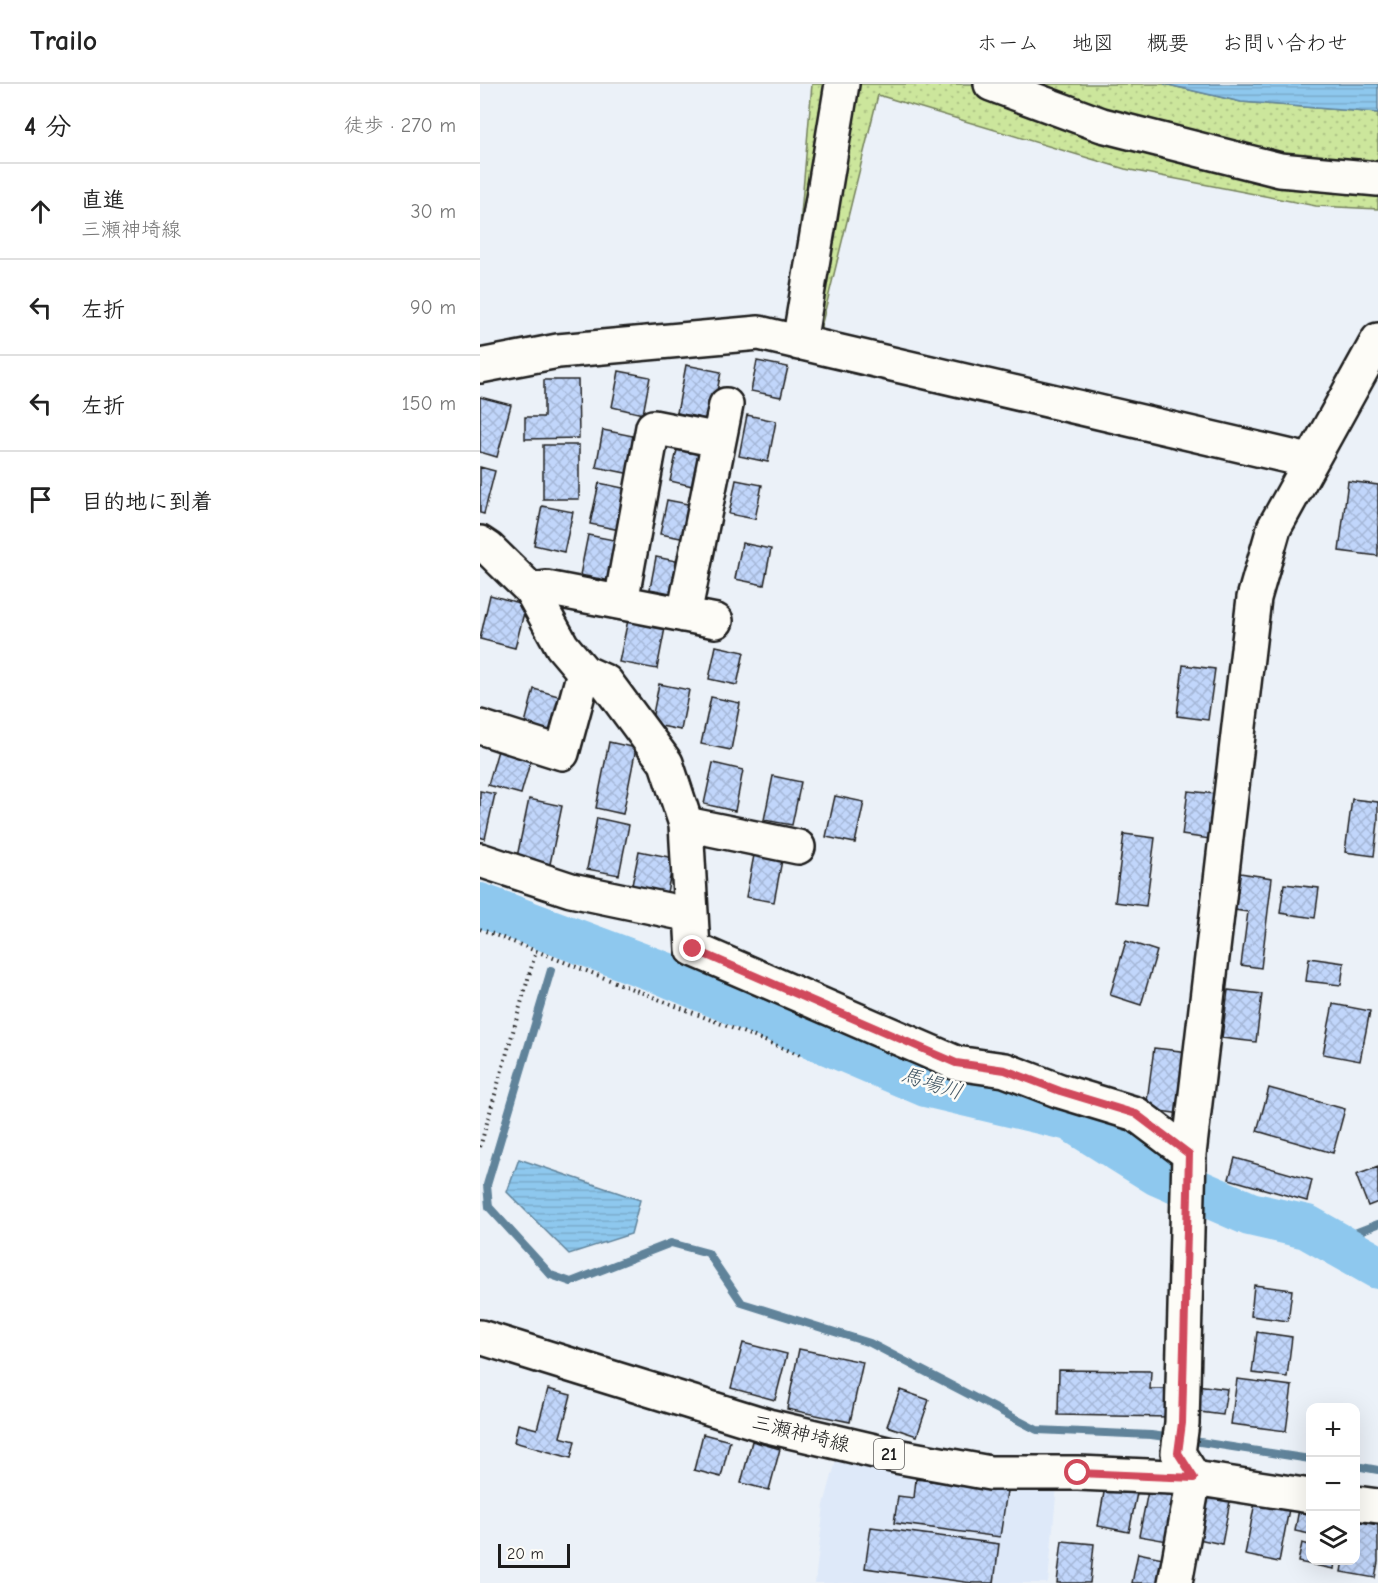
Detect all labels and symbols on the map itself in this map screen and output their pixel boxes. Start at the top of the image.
route end [679,935,705,961]
water label: 馬場川 [898,1062,966,1104]
street label: 三瀬神埼線 [750,1410,852,1457]
road number: 21 [874,1439,904,1469]
route start [1064,1459,1090,1485]
scale bar [498,1541,570,1568]

